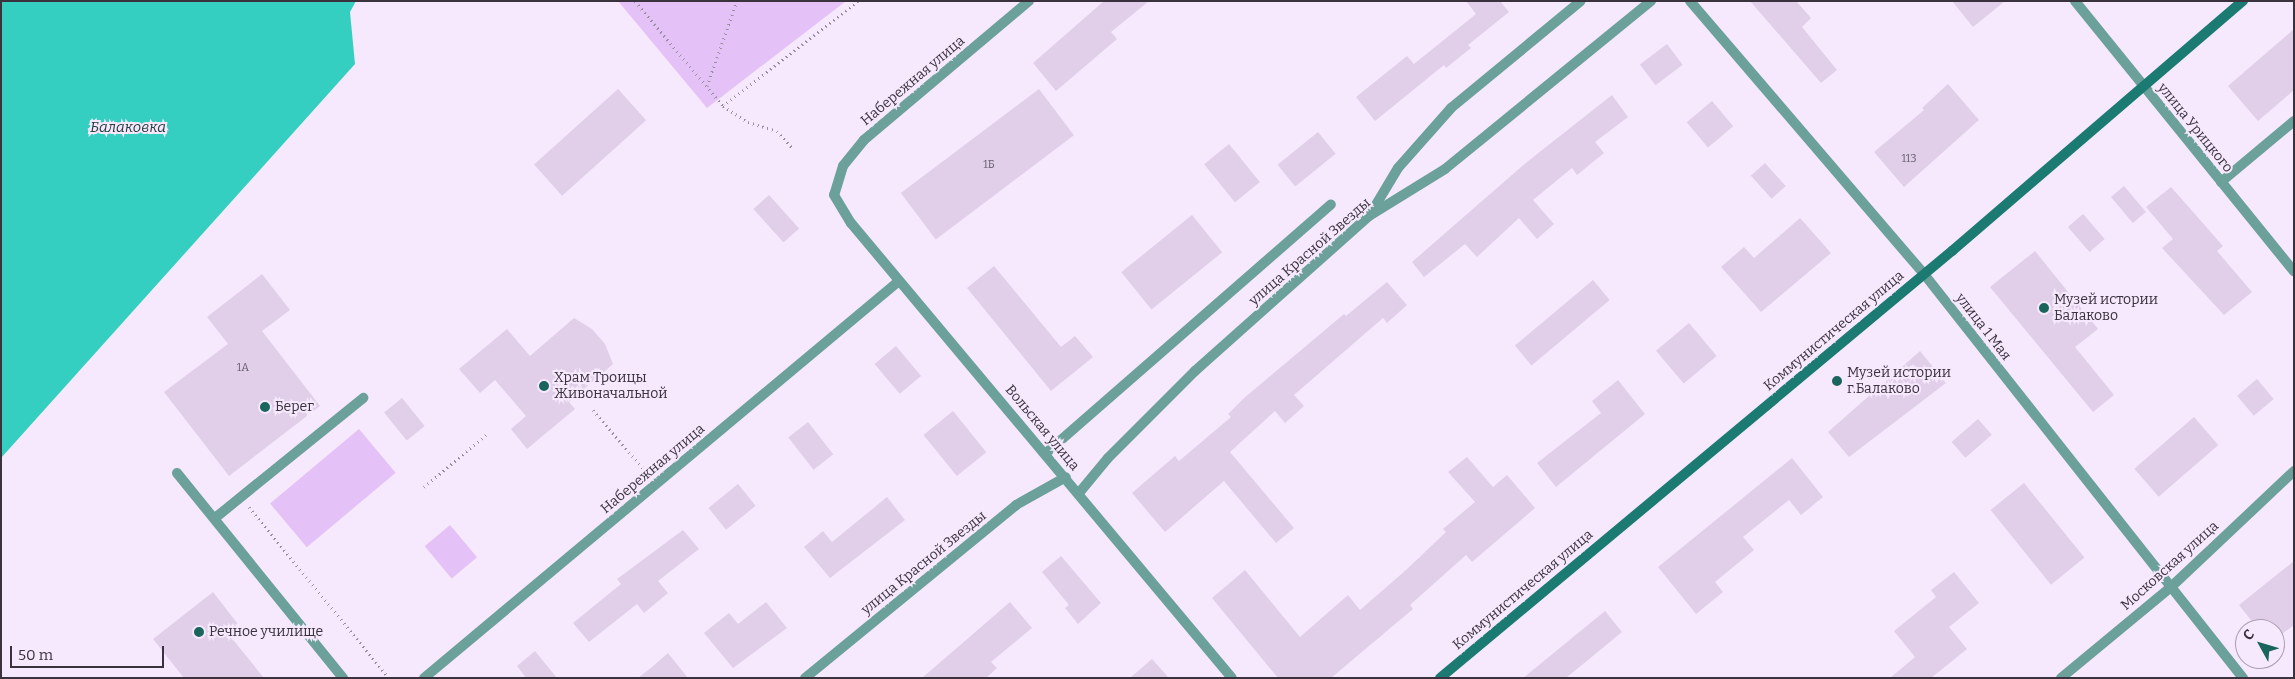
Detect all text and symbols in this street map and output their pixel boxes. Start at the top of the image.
street label: Набережная улица [858,33,968,129]
street label: улица Урицкого [2154,80,2236,176]
water label: Балаковка [90,119,166,137]
house number: 113 [1901,152,1917,166]
house number: 1Б [983,158,995,172]
street label: улица Красной Звезды [1246,195,1374,309]
street label: Коммунистическая улица [1760,267,1908,395]
street label: улица 1 Мая [1952,290,2014,364]
place label: Музей истории Балаково [2054,292,2158,324]
marker: Музей истории Балаково [2038,302,2050,314]
house number: 1А [237,361,249,375]
place label: Музей истории г.Балаково [1847,365,1951,398]
place label: Храм Троицы Живоначальной [554,370,668,402]
marker: Музей истории г.Балаково [1831,375,1843,387]
marker: Храм Троицы Живоначальной [538,380,550,392]
street label: Вольская улица [1001,382,1083,474]
place label: Берег [275,399,314,415]
marker: Берег [259,401,271,413]
street label: Набережная улица [598,421,708,517]
street label: улица Красной Звезды [858,508,990,618]
street label: Московская улица [2118,518,2222,614]
street label: Коммунистическая улица [1449,526,1597,654]
north arrow [2235,619,2285,669]
place label: Речное училище [209,624,323,640]
marker: Речное училище [193,626,205,638]
text: С [2239,626,2258,644]
scale bar [12,636,166,668]
text: 50 m [18,646,53,664]

